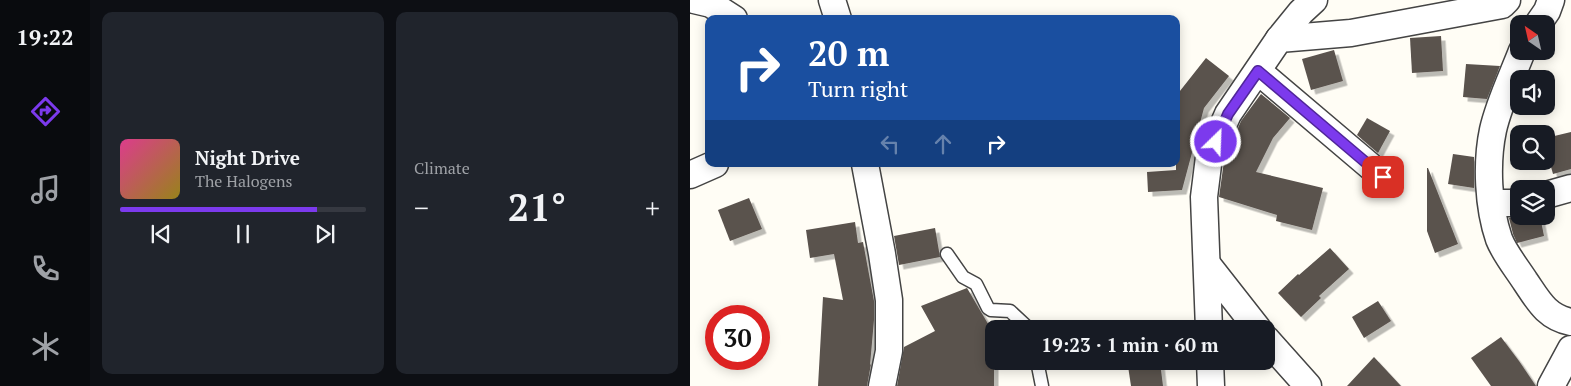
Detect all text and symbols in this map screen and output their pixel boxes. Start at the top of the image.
north arrow [1510,15,1555,60]
map controls [1510,15,1555,225]
text: 19:22 [16,22,74,51]
text: 20 m [808,30,889,76]
icon: right [725,35,790,100]
button: sound [1510,70,1555,115]
text: Turn right [808,74,908,103]
icon: directions [28,94,63,129]
position arrow [1189,115,1241,167]
button: search [1510,125,1555,170]
icon: left [876,130,904,158]
icon: ahead [929,130,957,158]
icon: right [982,130,1010,158]
text: Night Drive [195,145,300,170]
pin [1362,156,1404,198]
text: Climate [414,157,470,179]
icon: arrive [1369,163,1397,191]
text: The Halogens [195,170,293,192]
icon: music [28,172,63,207]
button: layers [1510,180,1555,225]
text: 21° [508,182,566,232]
text: − [414,189,429,226]
text: + [645,189,660,226]
icon: previous [147,220,175,248]
icon: pause [229,220,257,248]
icon: next [311,220,339,248]
icon: phone [28,251,63,286]
speed limit sign: 30 [705,305,770,370]
icon: climate [28,329,63,364]
text: 19:23 · 1 min · 60 m [1041,332,1219,357]

